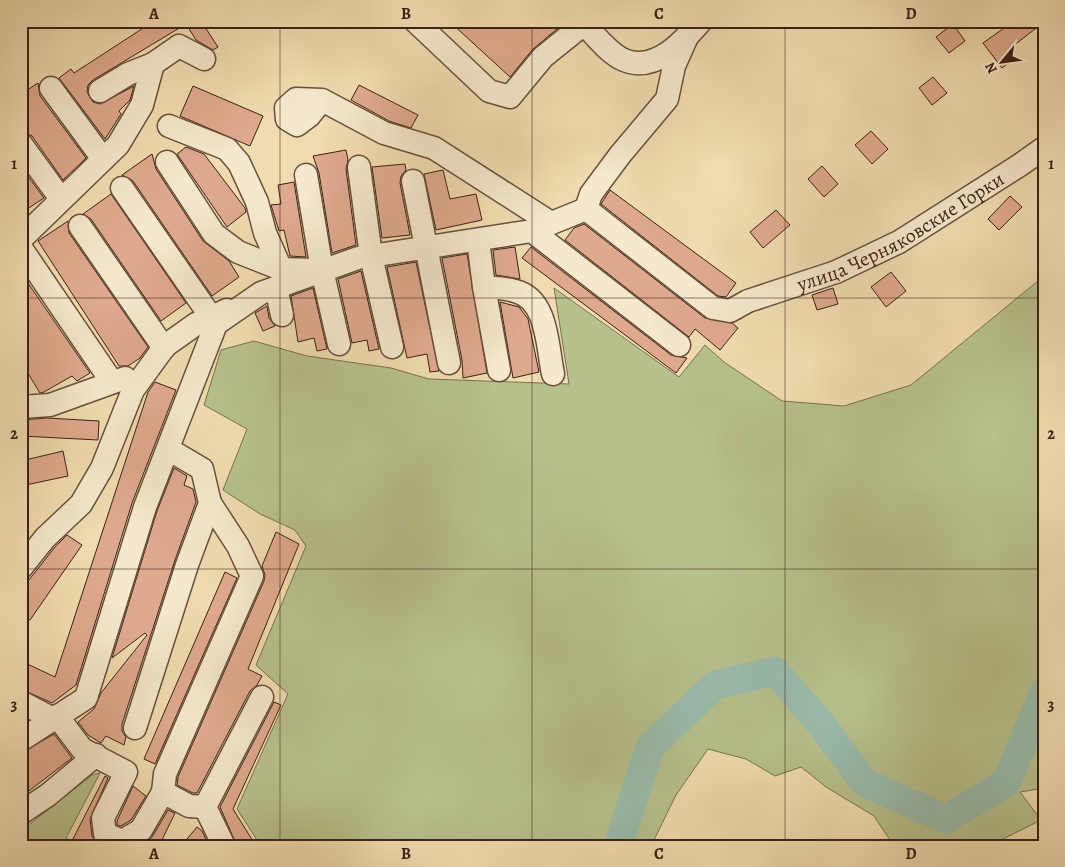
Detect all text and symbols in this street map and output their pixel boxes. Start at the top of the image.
text: A [148,3,160,25]
text: B [401,3,411,25]
text: C [654,3,664,25]
text: D [905,3,917,25]
north arrow [978,38,1028,88]
text: N [980,59,1002,77]
text: 1 [11,153,17,175]
text: 1 [1048,153,1054,175]
street label: улица Черняковские Горки [792,166,1009,298]
text: 2 [10,423,18,445]
text: 2 [1047,423,1055,445]
text: 3 [11,694,18,716]
text: 3 [1048,694,1055,716]
text: A [148,843,160,865]
text: B [401,843,411,865]
text: C [654,843,664,865]
text: D [905,843,917,865]

